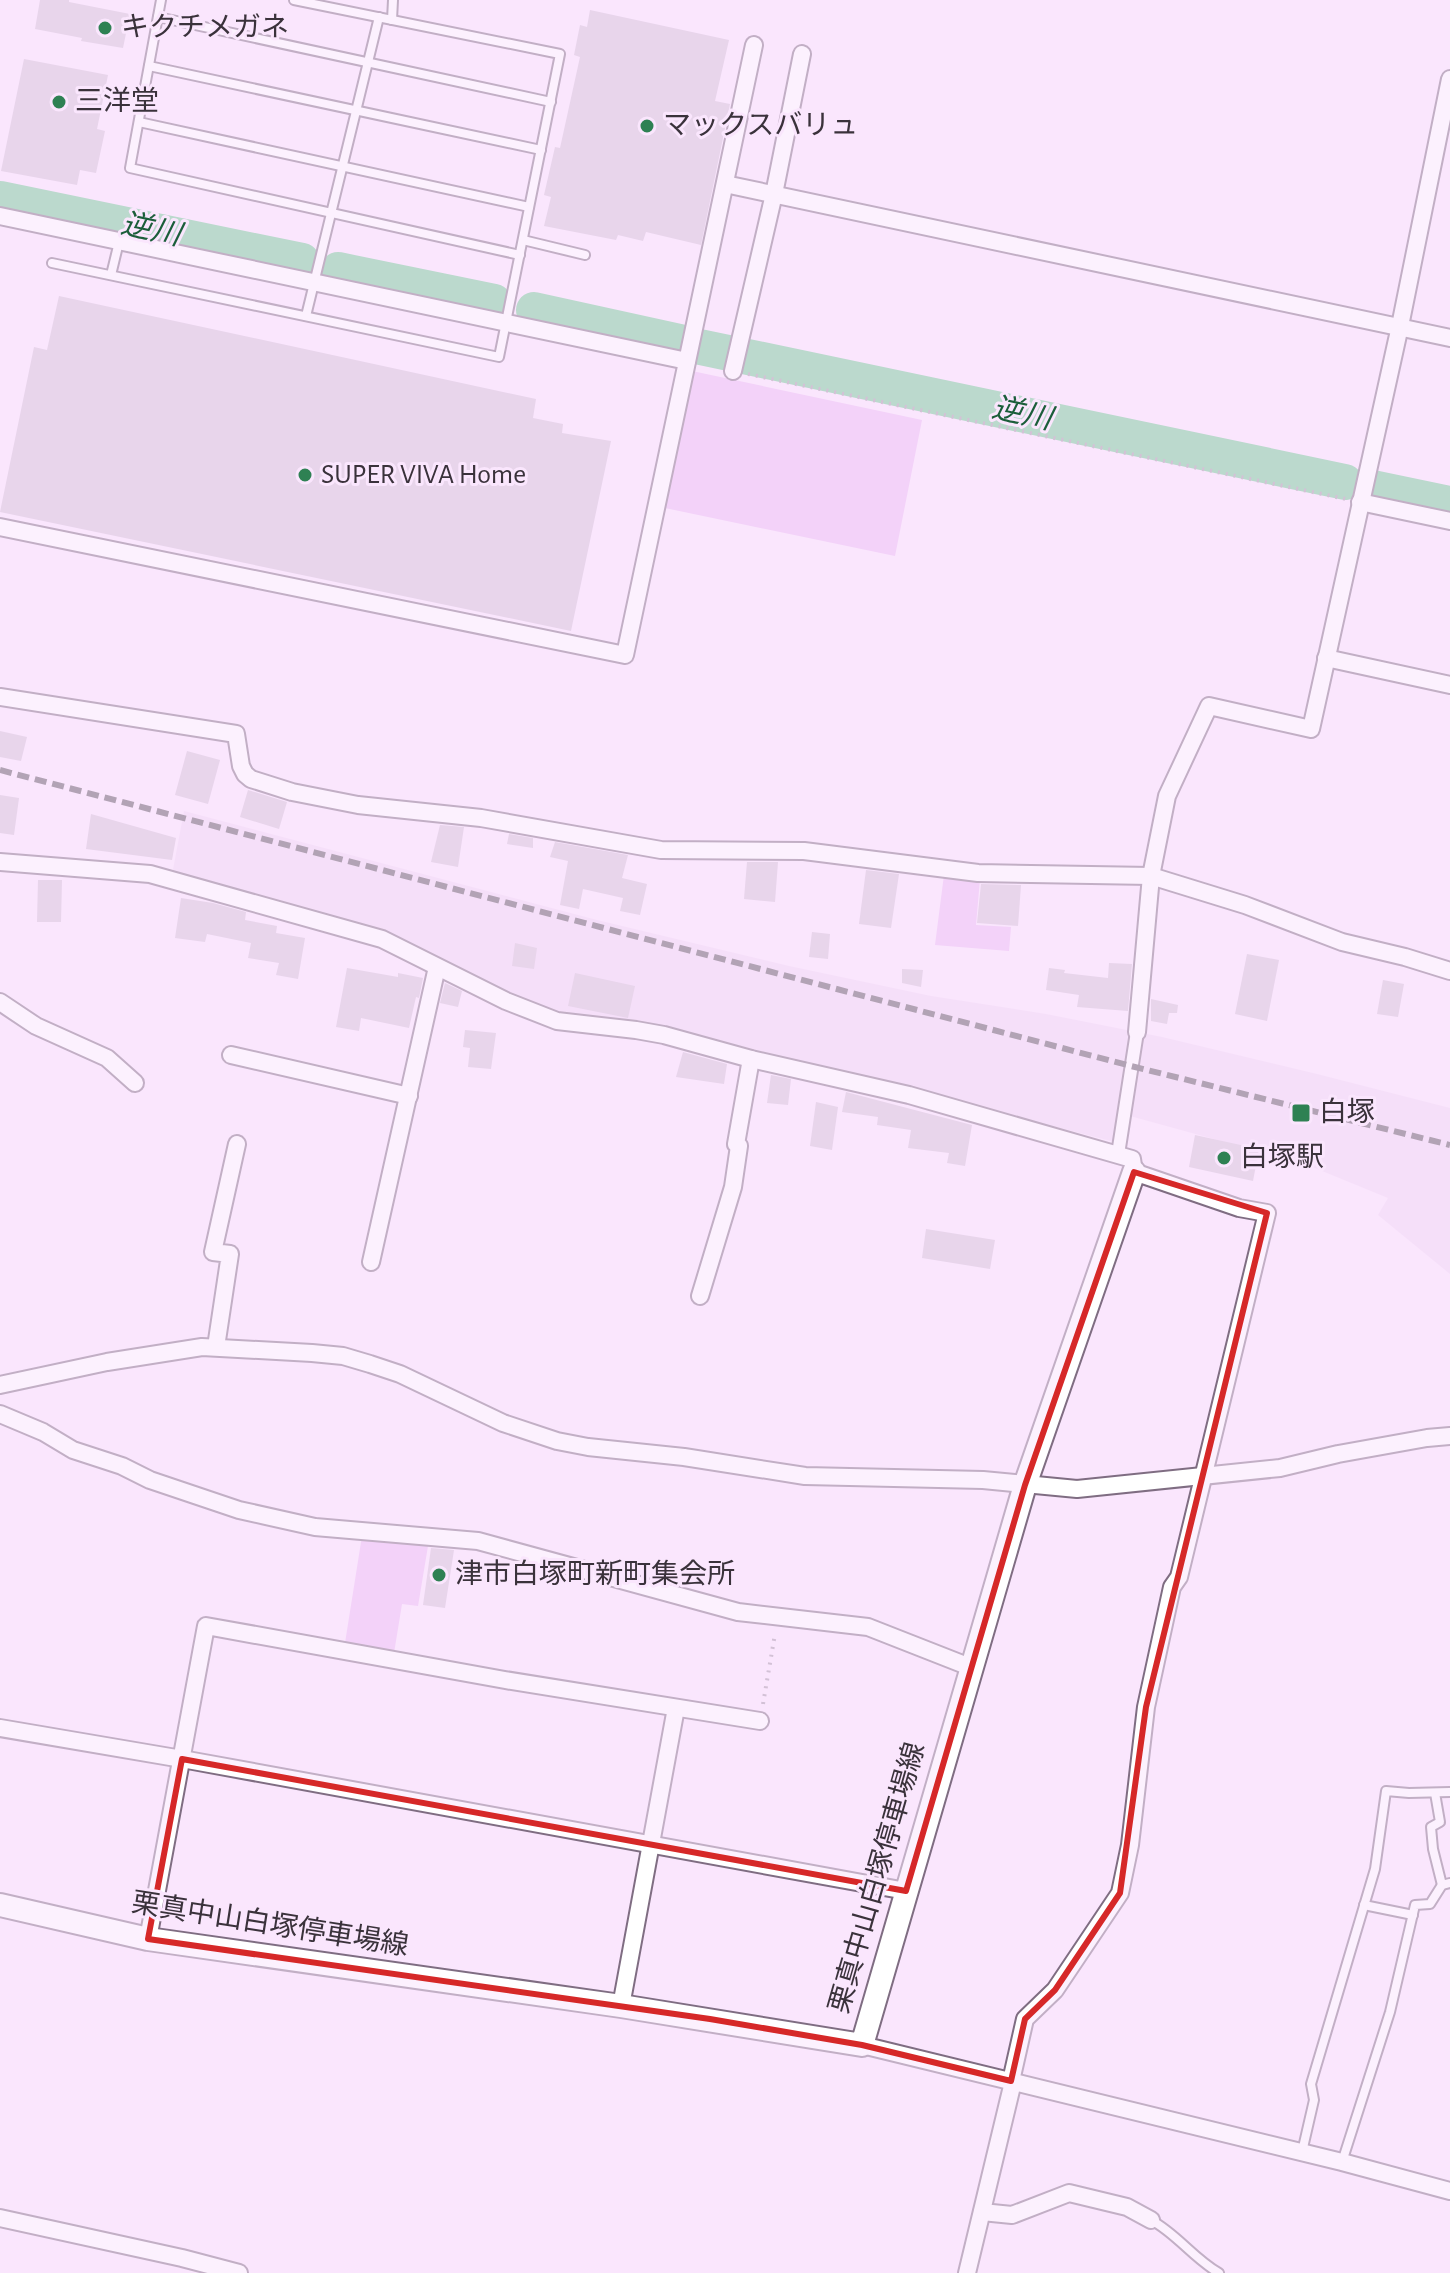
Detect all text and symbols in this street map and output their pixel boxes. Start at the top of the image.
place label: キクチメガネ [121,13,289,42]
marker: キクチメガネ [96,19,114,37]
place label: 三洋堂 [75,86,159,116]
marker: 三洋堂 [50,93,68,111]
place label: マックスバリュ [663,111,858,140]
marker: マックスバリュ [638,117,656,135]
water label: 逆川 [119,207,187,252]
water label: 逆川 [990,391,1058,436]
place label: SUPER VIVA Home [321,461,526,489]
marker: SUPER VIVA Home [296,466,314,484]
place label: 白塚 [1319,1097,1375,1127]
marker: 白塚 [1290,1102,1312,1124]
place label: 白塚駅 [1240,1142,1324,1172]
marker: 白塚駅 [1215,1149,1233,1167]
place label: 津市白塚町新町集会所 [455,1559,735,1589]
marker: 津市白塚町新町集会所 [430,1566,448,1584]
street label: 栗真中山白塚停車場線 [824,1739,930,2016]
street label: 栗真中山白塚停車場線 [130,1887,411,1961]

